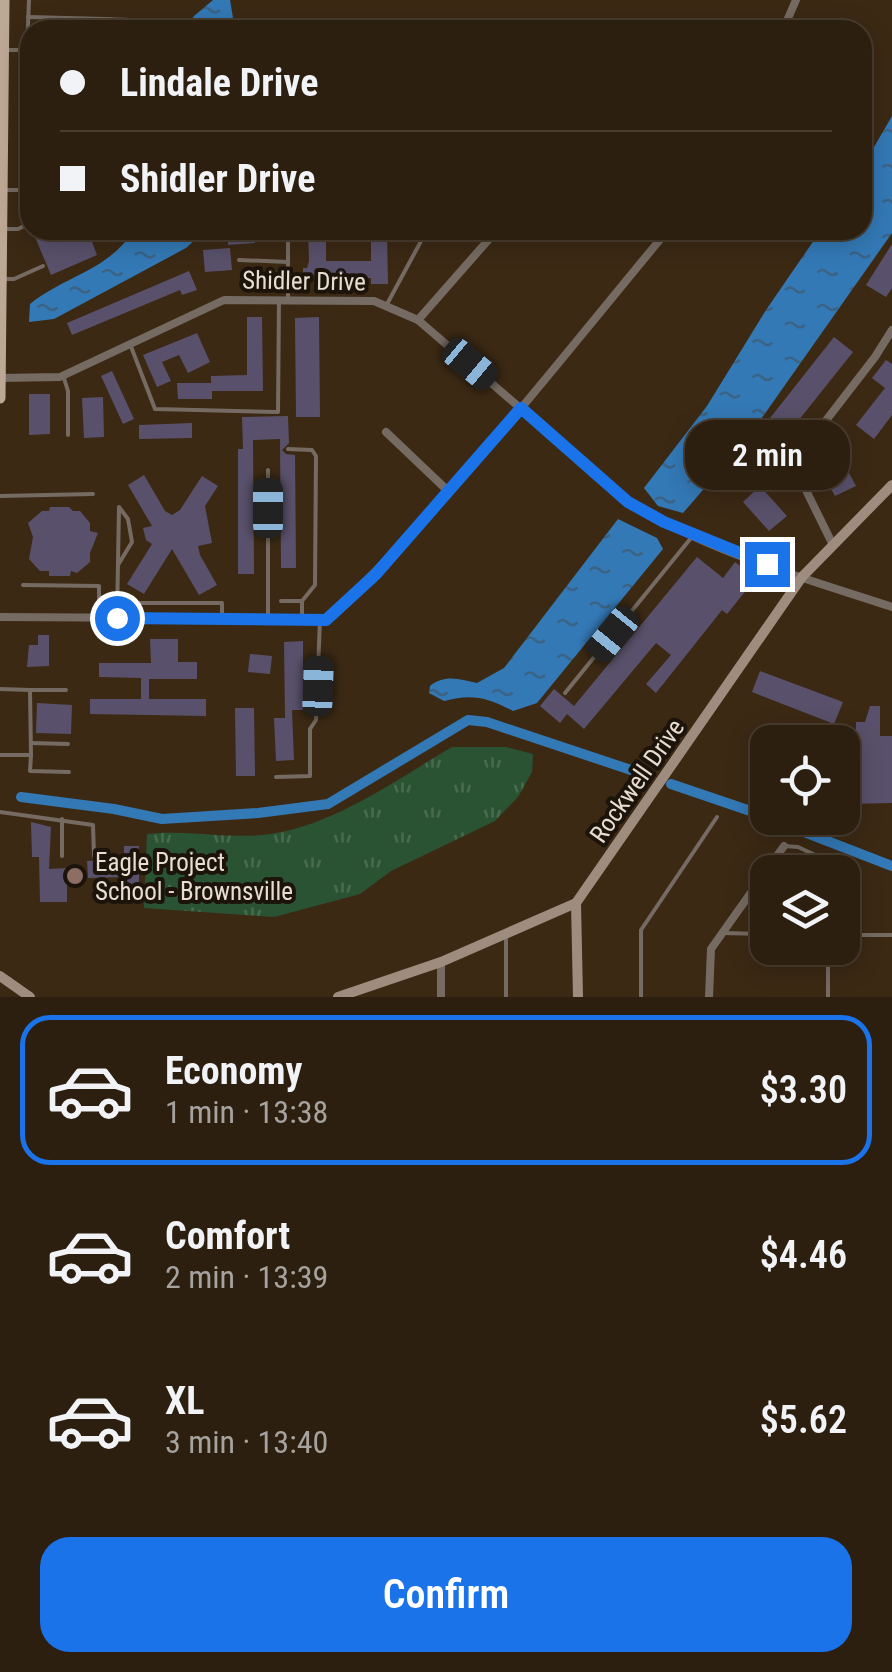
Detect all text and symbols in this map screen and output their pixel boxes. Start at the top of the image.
text: Lindale Drive [120,61,318,105]
text: Shidler Drive [120,157,315,201]
street label: Shidler Drive [242,265,366,297]
car [437,333,503,395]
callout: 2 min [684,419,850,489]
text: 2 min [732,436,803,474]
car [253,478,283,538]
route end [745,542,790,587]
route start [95,596,140,641]
car [582,601,644,667]
car [302,655,334,717]
street label: Rockwell Drive [584,714,690,848]
map controls [750,725,860,965]
button: locate [750,725,860,835]
place label: Eagle Project School - Brownsville [95,848,293,906]
button: layers [750,855,860,965]
marker: Eagle Project School - Brownsville [64,865,86,887]
icon: car [45,1045,135,1135]
text: Economy [165,1049,302,1093]
text: $3.30 [760,1068,847,1112]
text: 1 min · 13:38 [165,1093,328,1131]
icon: car [45,1210,135,1300]
text: Comfort [165,1214,290,1258]
text: $4.46 [760,1233,847,1277]
text: 2 min · 13:39 [165,1258,328,1296]
icon: car [45,1375,135,1465]
text: XL [165,1379,204,1423]
text: $5.62 [760,1398,847,1442]
text: 3 min · 13:40 [165,1423,328,1461]
button: Confirm [40,1537,852,1652]

